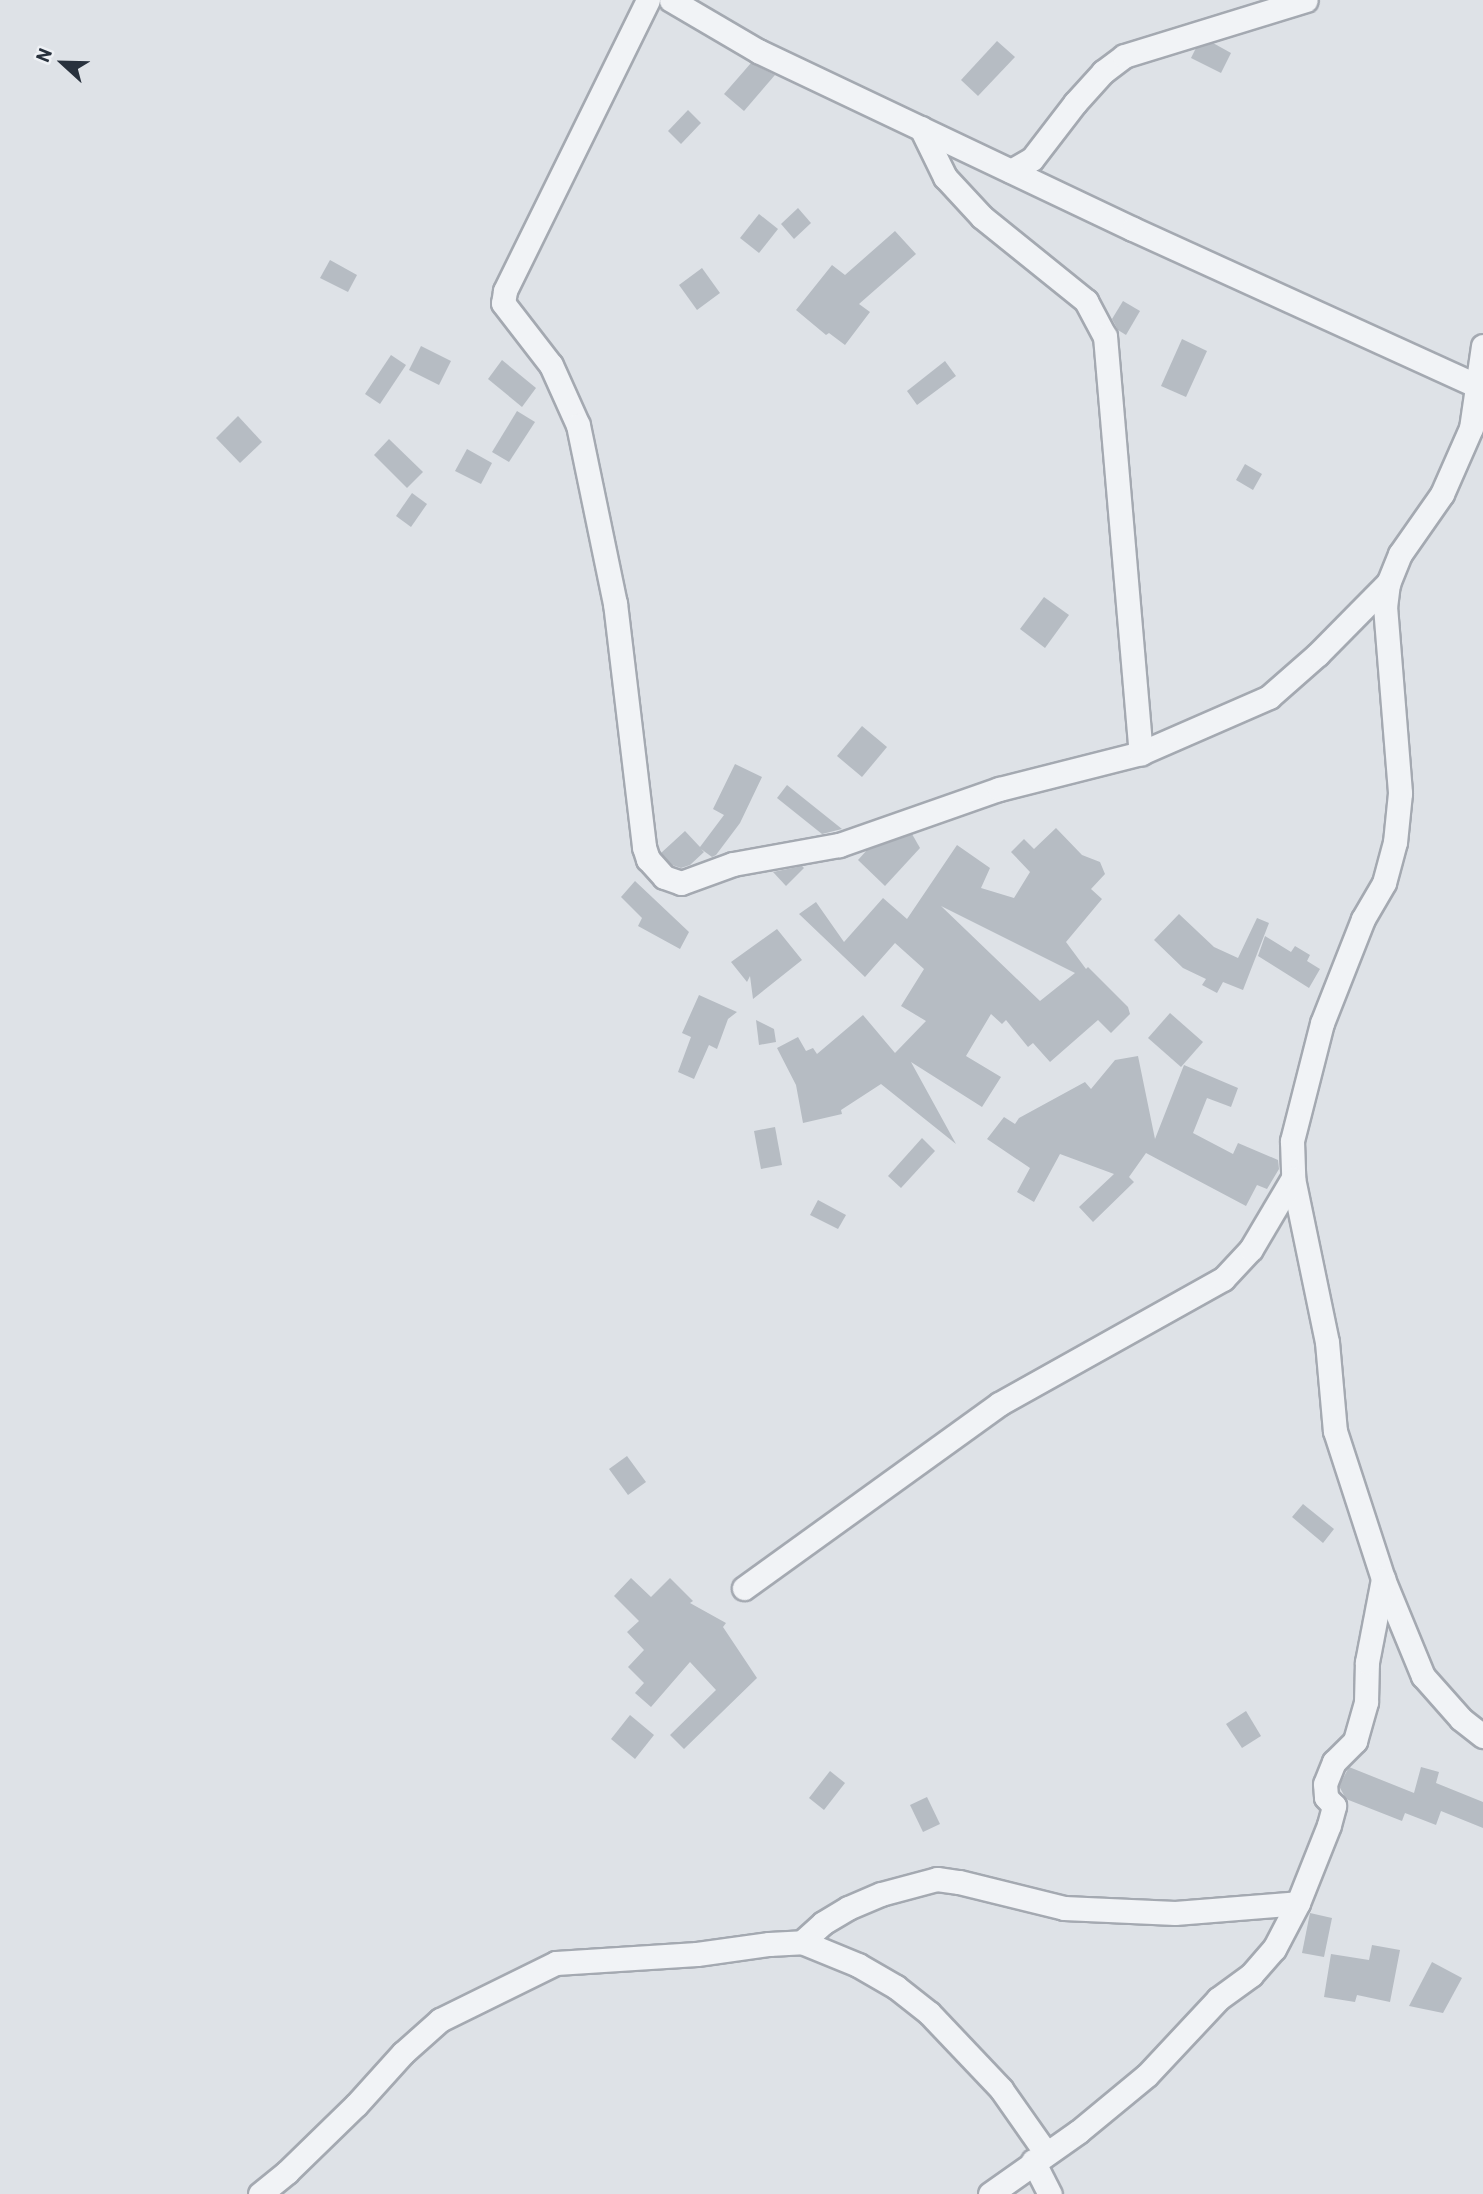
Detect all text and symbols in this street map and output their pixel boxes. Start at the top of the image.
north arrow [28,28,98,98]
text: N [30,45,56,65]

